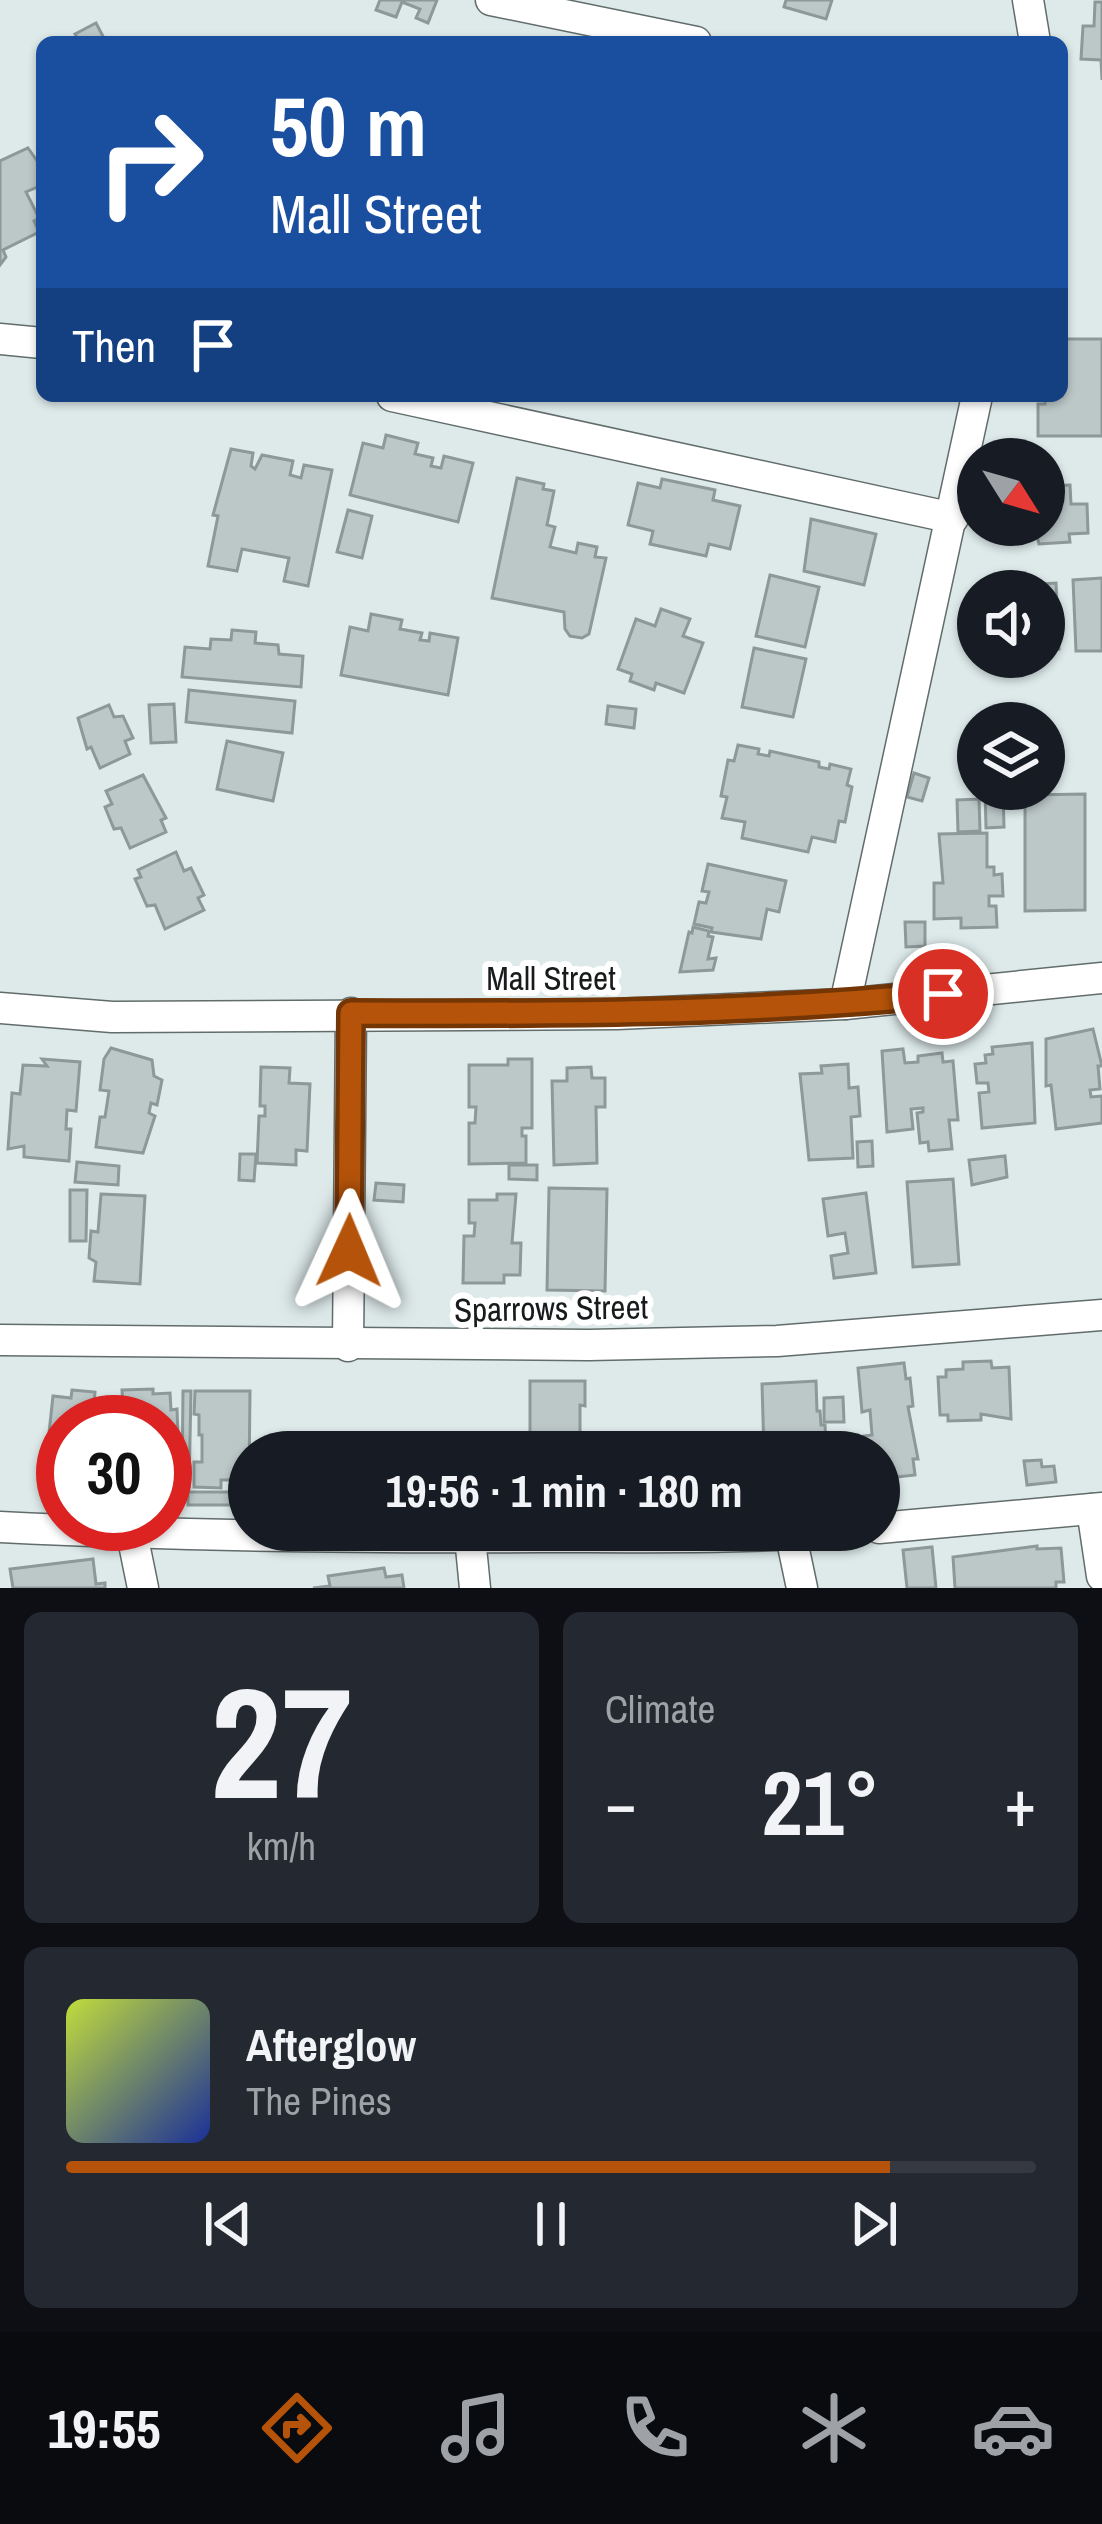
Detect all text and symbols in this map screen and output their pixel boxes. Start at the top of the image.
text: 50 m [270,69,427,182]
icon: right [72,84,228,240]
text: Mall Street [270,177,482,250]
icon: arrive [180,312,246,378]
text: Then [72,315,156,376]
north arrow [957,438,1065,546]
map controls [957,438,1065,810]
button: sound [957,570,1065,678]
button: layers [957,702,1065,810]
pin [892,943,994,1045]
street label: Mall Street [486,956,616,1000]
icon: arrive [910,961,976,1027]
position arrow [286,1188,412,1314]
street label: Sparrows Street [454,1284,648,1332]
speed limit sign: 30 [36,1395,192,1551]
text: 19:56 · 1 min · 180 m [386,1460,742,1521]
text: 27 [210,1637,353,1847]
text: Climate [605,1683,715,1735]
text: 21° [761,1742,880,1863]
text: − [605,1758,637,1847]
text: + [1004,1758,1036,1847]
text: km/h [247,1820,316,1872]
text: Afterglow [246,2014,416,2075]
text: The Pines [246,2075,392,2127]
icon: previous [195,2191,261,2257]
icon: pause [518,2191,584,2257]
icon: next [841,2191,907,2257]
icon: directions [255,2386,339,2470]
icon: music [434,2386,518,2470]
icon: phone [613,2386,697,2470]
icon: climate [792,2386,876,2470]
icon: car [971,2386,1055,2470]
text: 19:55 [47,2392,161,2465]

